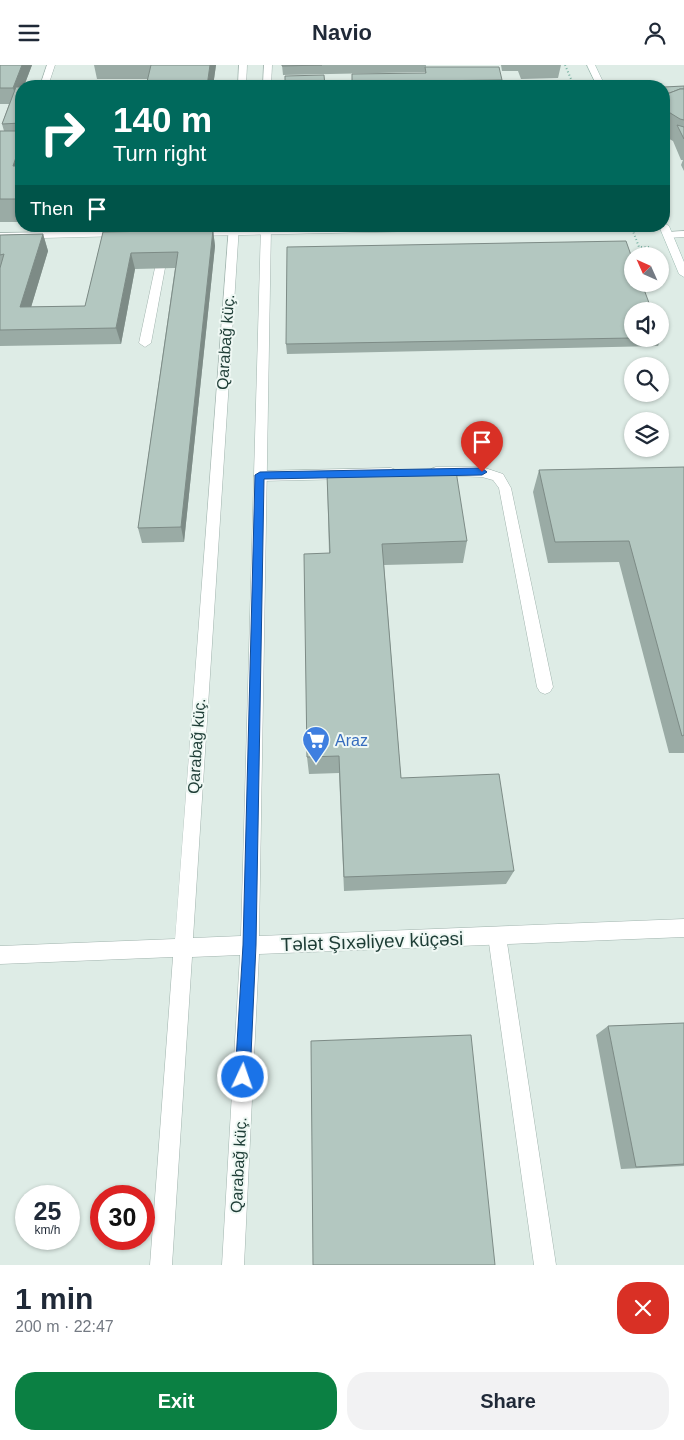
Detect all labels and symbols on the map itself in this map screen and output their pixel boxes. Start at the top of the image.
north arrow [624,247,669,293]
street label: Qarabağ küç. [214,294,237,391]
pin [461,421,503,472]
street label: Qarabağ küç. [185,698,208,795]
supermarket icon: Araz [301,725,331,764]
place label: Araz [335,732,368,749]
street label: Tələt Şıxəliyev küçəsi [280,928,464,955]
position arrow [216,1050,268,1102]
street label: Qarabağ küç. [227,1117,250,1213]
speed limit sign: 30 [90,1185,155,1250]

